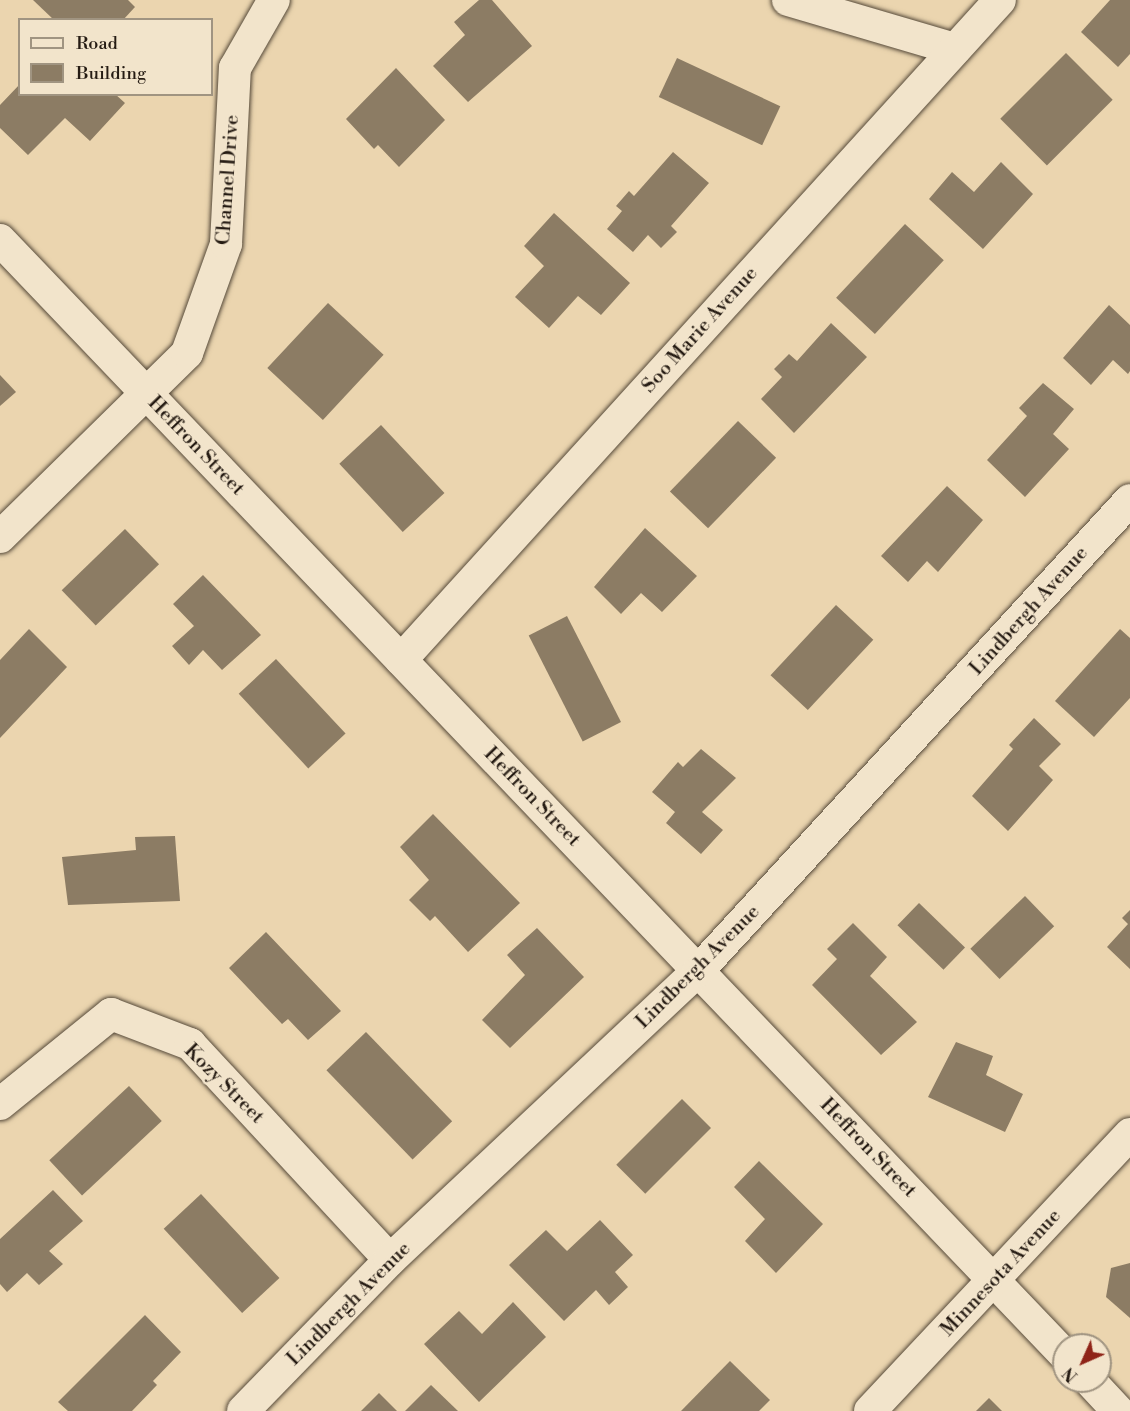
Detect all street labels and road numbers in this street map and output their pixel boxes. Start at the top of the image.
street label: Channel Drive [211,114,245,246]
street label: Soo Marie Avenue [637,262,763,398]
street label: Heffron Street [143,391,249,501]
street label: Lindbergh Avenue [965,542,1093,680]
street label: Heffron Street [479,742,585,852]
street label: Lindbergh Avenue [631,900,765,1034]
street label: Kozy Street [179,1039,269,1129]
street label: Heffron Street [815,1093,921,1203]
street label: Minnesota Avenue [936,1204,1066,1342]
street label: Lindbergh Avenue [282,1237,416,1371]

